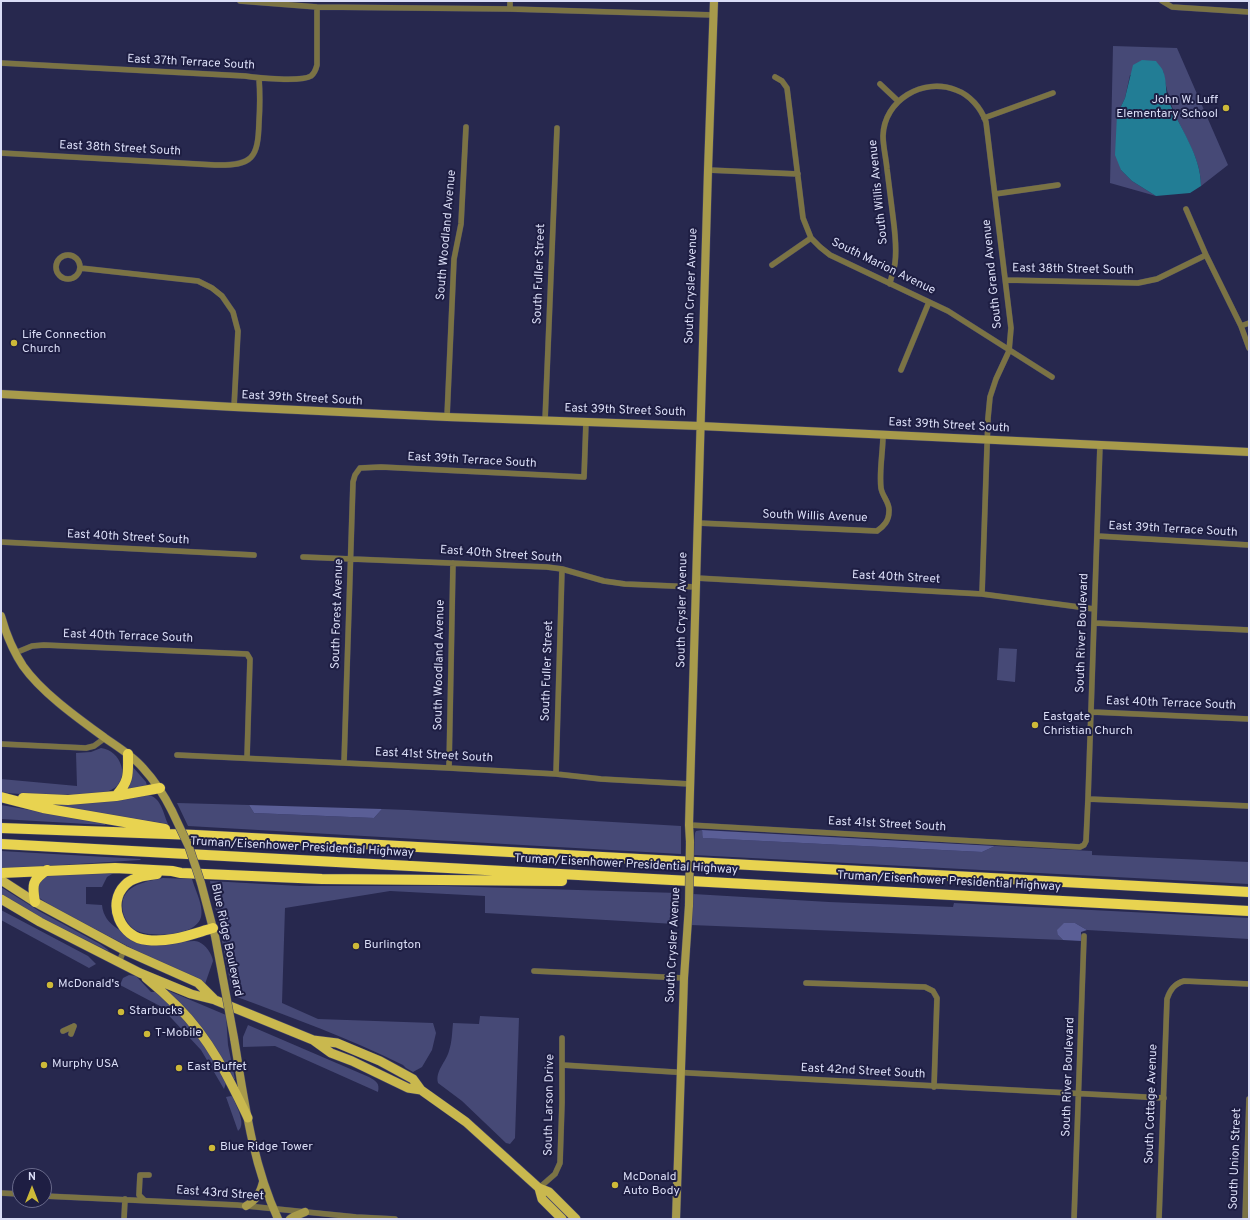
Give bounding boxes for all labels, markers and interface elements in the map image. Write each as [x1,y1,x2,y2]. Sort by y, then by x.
street label: East 37th Terrace South [127,52,255,74]
place label: John W. Luff Elementary School [1116,94,1218,122]
marker: John W. Luff Elementary School [1221,103,1231,113]
street label: East 38th Street South [59,139,181,159]
street label: South Willis Avenue [866,139,892,245]
street label: South Woodland Avenue [434,169,460,301]
street label: South Grand Avenue [980,219,1006,329]
street label: South Fuller Street [531,223,549,325]
street label: South Crysler Avenue [683,228,701,344]
street label: South Marion Avenue [829,236,937,298]
street label: East 38th Street South [1012,262,1134,278]
place label: Life Connection Church [22,329,106,357]
marker: Life Connection Church [9,338,19,348]
street label: East 39th Street South [241,389,363,409]
street label: East 39th Street South [564,402,686,420]
street label: East 39th Street South [888,416,1010,436]
street label: East 39th Terrace South [407,450,537,472]
street label: South Willis Avenue [762,508,868,526]
street label: East 39th Terrace South [1108,519,1238,541]
street label: East 40th Street South [66,528,190,548]
street label: East 40th Street South [439,544,563,566]
street label: South Crysler Avenue [675,552,691,668]
street label: South Forest Avenue [329,559,347,669]
street label: East 40th Street [851,568,941,588]
street label: South River Boulevard [1074,573,1092,693]
street label: South Woodland Avenue [432,599,448,731]
street label: South Fuller Street [539,620,557,722]
street label: East 40th Terrace South [63,628,193,646]
street label: East 40th Terrace South [1106,695,1236,713]
place label: Eastgate Christian Church [1043,711,1133,739]
marker: Eastgate Christian Church [1030,720,1040,730]
street label: East 41st Street South [375,746,493,766]
street label: East 41st Street South [828,815,946,835]
street label: Truman/Eisenhower Presidential Highway [190,835,414,861]
street label: Truman/Eisenhower Presidential Highway [514,852,738,878]
street label: Truman/Eisenhower Presidential Highway [837,869,1061,895]
street label: Blue Ridge Boulevard [207,882,245,998]
street label: South Crysler Avenue [664,887,684,1003]
place label: Burlington [364,939,421,953]
marker: Burlington [351,941,361,951]
place label: McDonald's [58,978,120,992]
marker: McDonald's [45,980,55,990]
place label: Starbucks [129,1005,183,1019]
marker: Starbucks [116,1007,126,1017]
street label: South River Boulevard [1060,1017,1078,1137]
place label: T-Mobile [155,1027,202,1041]
marker: T-Mobile [142,1029,152,1039]
street label: South Cottage Avenue [1143,1044,1161,1164]
street label: South Larson Drive [542,1054,558,1156]
place label: Murphy USA [52,1058,119,1072]
marker: Murphy USA [39,1060,49,1070]
place label: East Buffet [187,1061,247,1075]
street label: East 42nd Street South [800,1062,926,1082]
marker: East Buffet [174,1063,184,1073]
street label: South Union Street [1227,1108,1245,1210]
place label: Blue Ridge Tower [220,1141,313,1155]
marker: Blue Ridge Tower [207,1143,217,1153]
north arrow [12,1168,52,1208]
text: N [28,1170,36,1184]
place label: McDonald Auto Body [623,1171,680,1199]
marker: McDonald Auto Body [610,1180,620,1190]
street label: East 43rd Street [176,1184,264,1204]

